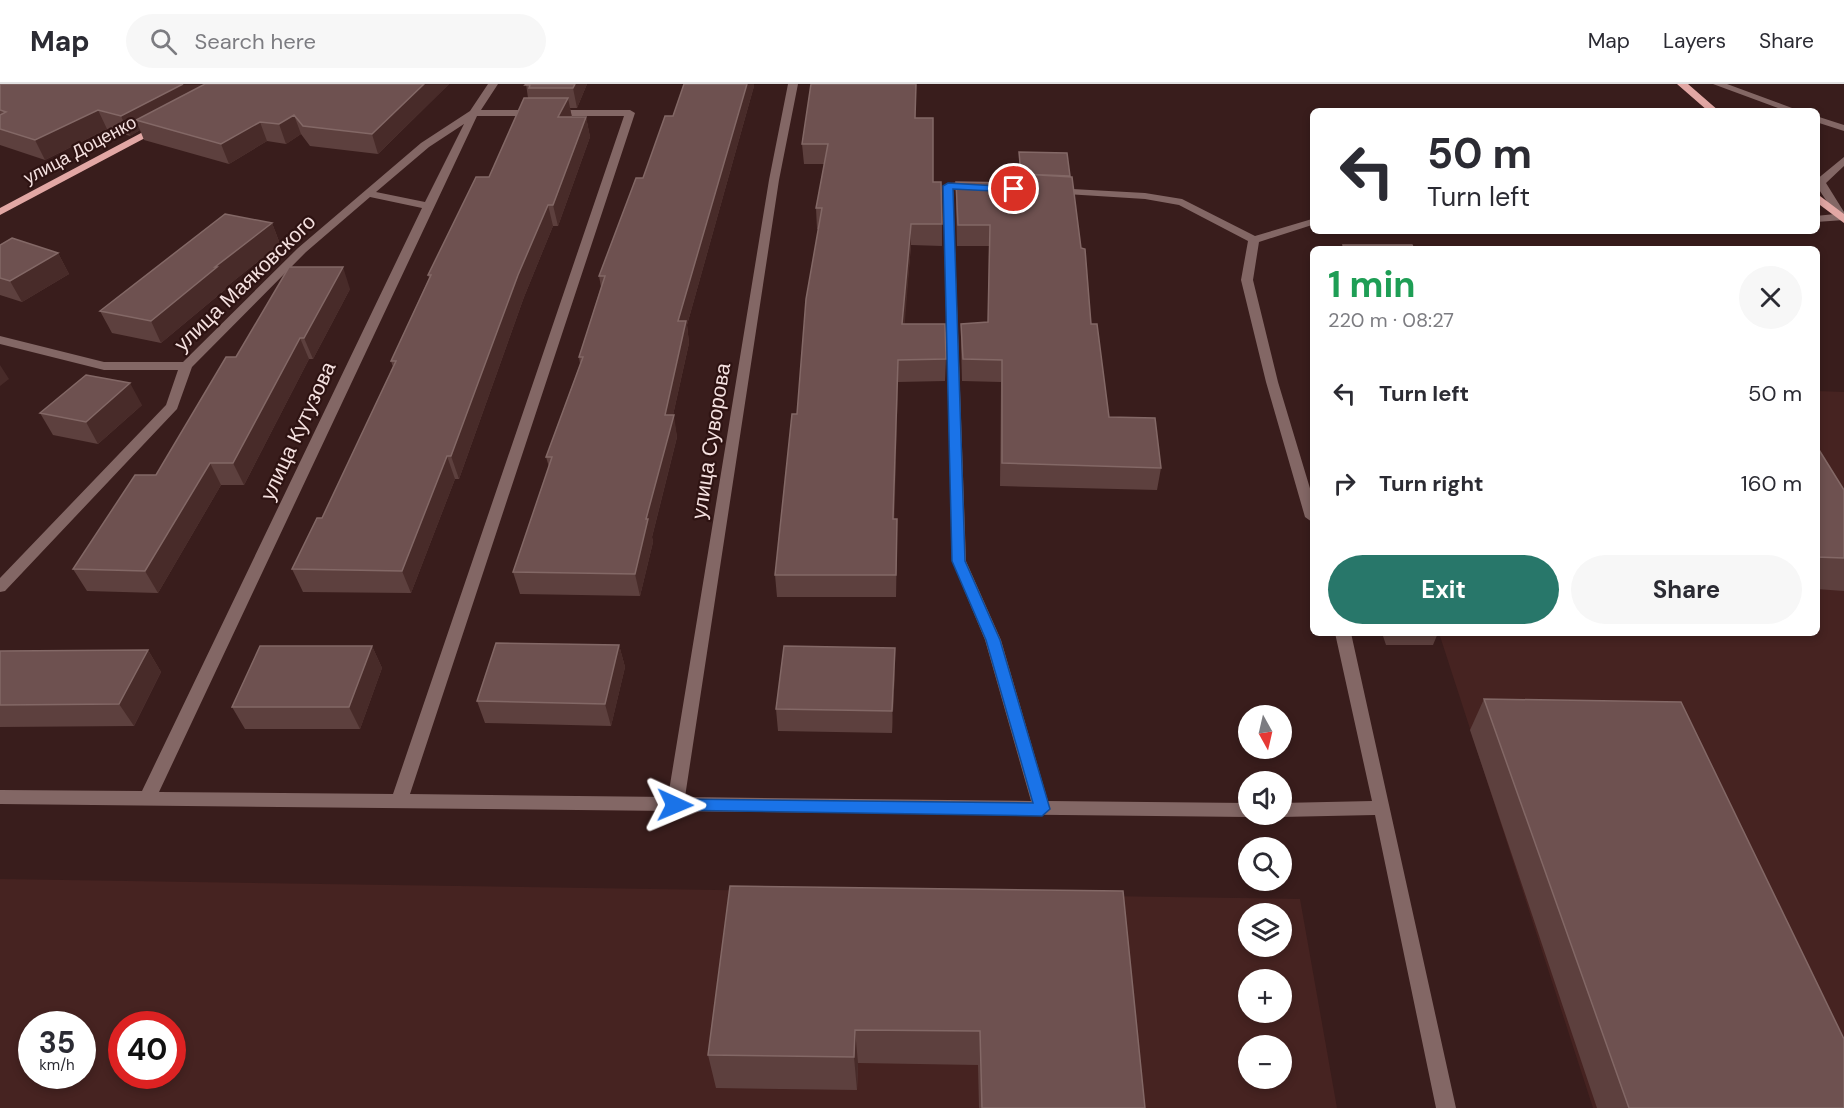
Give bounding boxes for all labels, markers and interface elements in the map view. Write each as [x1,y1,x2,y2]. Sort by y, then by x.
search box [126,14,546,68]
text: Map [30,23,90,60]
icon: search [147,25,180,58]
text: Search here [195,27,316,56]
text: Map [1588,27,1630,55]
text: Layers [1663,27,1726,55]
text: Share [1759,27,1814,55]
street label: улица Доценко [19,110,141,190]
text: 50 m [1427,126,1532,181]
icon: left [1328,132,1406,210]
pin [988,163,1039,214]
icon: arrive [997,172,1030,205]
text: Turn left [1427,179,1530,214]
street label: улица Маяковского [168,208,322,358]
text: 1 min [1328,261,1416,308]
button: close [1739,266,1802,329]
text: 220 m · 08:27 [1328,307,1454,333]
street label: улица Кутузова [254,357,343,505]
street label: улица Суворова [685,361,737,521]
icon: left [1328,377,1361,410]
text: Turn left [1379,379,1469,408]
text: 50 m [1748,379,1802,408]
icon: right [1328,467,1361,500]
text: Turn right [1379,469,1484,498]
text: 160 m [1741,469,1802,498]
button: Exit [1328,555,1559,624]
button: Share [1571,555,1802,624]
north arrow [1238,705,1292,759]
map controls [1238,705,1292,1089]
button: sound [1238,771,1292,825]
position arrow [643,773,707,837]
button: search [1238,837,1292,891]
button: layers [1238,903,1292,957]
button: + [1238,969,1292,1023]
speed limit sign: 40 [108,1011,186,1089]
text: 35 [39,1023,75,1062]
button: − [1238,1035,1292,1089]
text: km/h [39,1055,75,1075]

